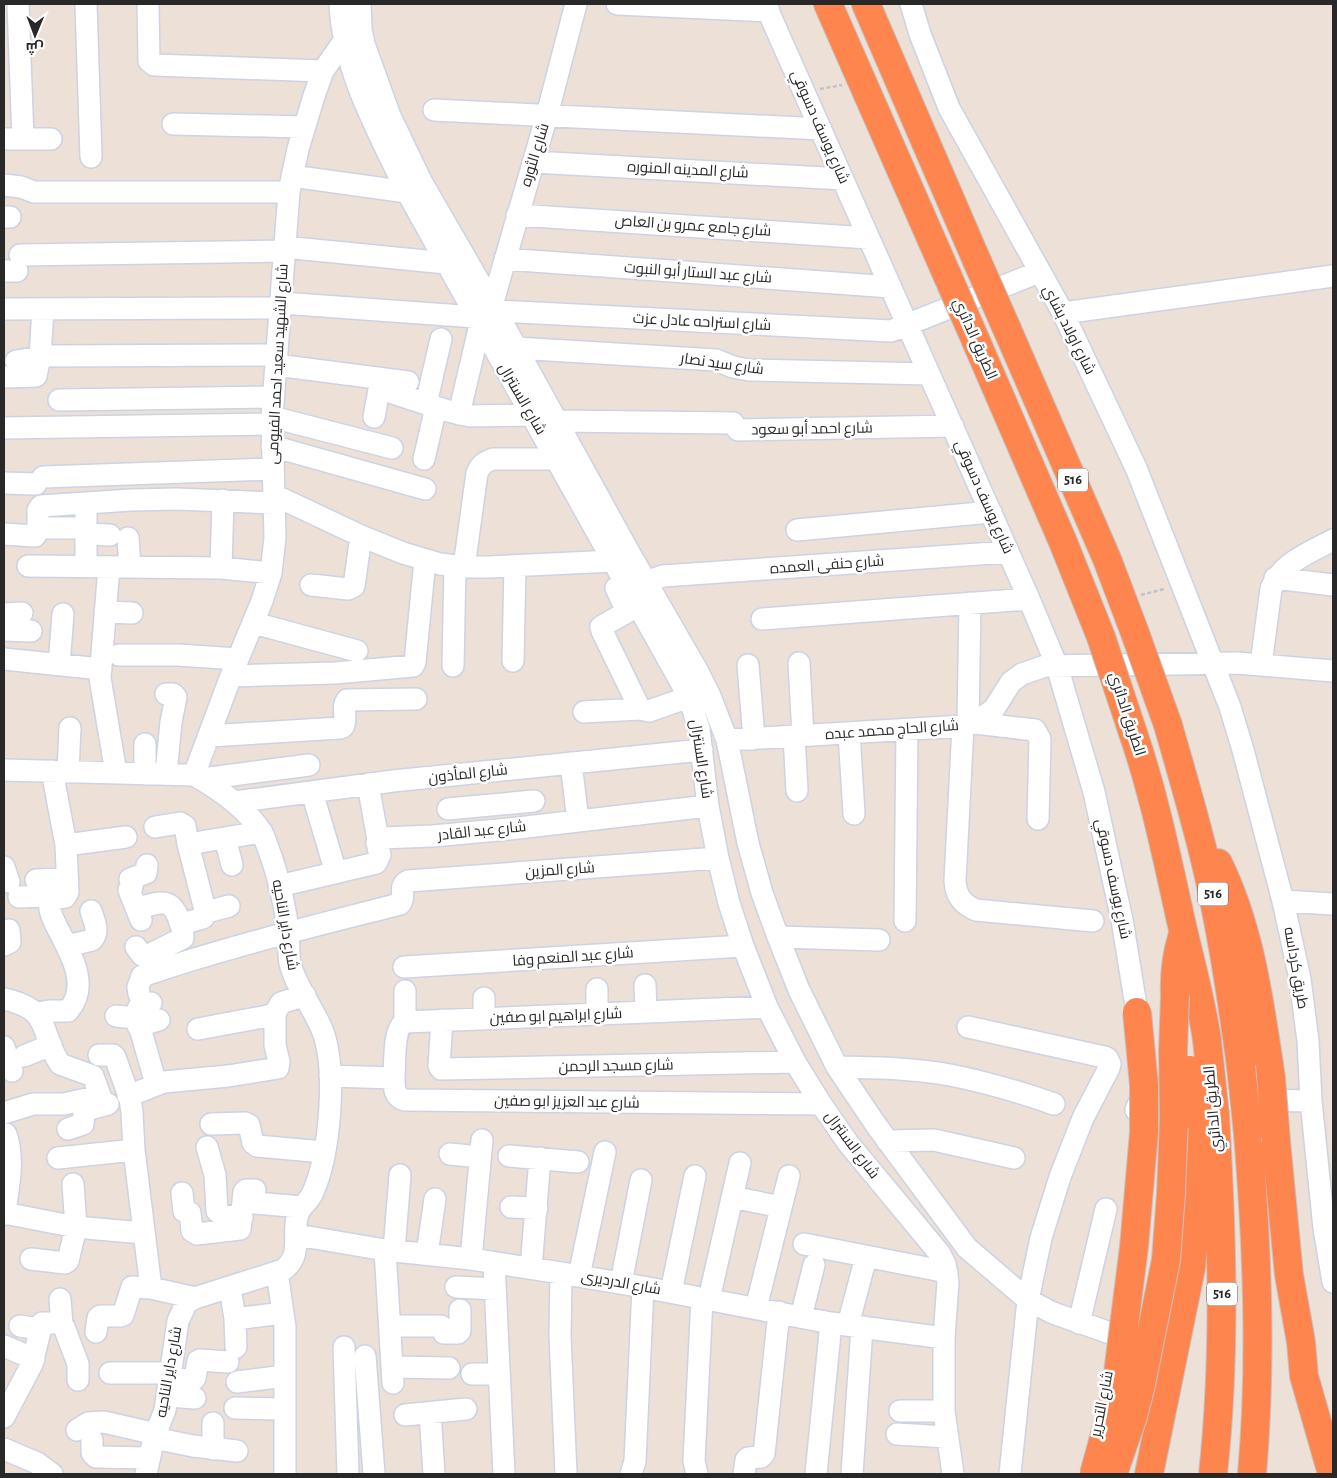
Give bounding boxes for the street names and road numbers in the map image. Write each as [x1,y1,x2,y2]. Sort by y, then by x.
street label: شارع يوسف دسوقي [785,68,853,188]
street label: شارع الثوره [517,121,555,189]
street label: شارع المدينه المنوره [627,158,749,184]
street label: شارع جامع عمرو بن العاص [614,212,772,242]
street label: شارع عبد الستار أبو النبوت [623,257,773,289]
street label: شارع الشهيد سعيد احمد الفيومى [264,263,294,465]
street label: شارع اولاد بشاي [1037,283,1099,379]
street label: الطريق الدائري [947,296,1000,383]
street label: شارع استراحه عادل عزت [632,310,772,336]
street label: شارع سيد نصار [678,350,765,380]
street label: شارع السنترال [493,360,549,439]
street label: شارع احمد أبو سعود [751,417,873,441]
street label: شارع يوسف دسوقي [949,438,1017,558]
road number: 516 [1058,468,1088,492]
street label: شارع حنفى العمده [769,553,885,579]
street label: الطريق الدائري [1103,670,1148,759]
street label: شارع الحاج محمد عبده [825,717,959,745]
street label: شارع السنترال [684,718,716,800]
street label: شارع المأذون [427,759,509,789]
street label: شارع يوسف دسوقي [1089,817,1134,941]
street label: شارع عبد القادر [436,818,527,846]
street label: شارع المزين [524,859,596,883]
street label: شارع داير الناحيه [267,878,301,972]
road number: 516 [1198,882,1228,906]
street label: طريق كرداسه [1279,926,1311,1011]
street label: شارع عبد المنعم وفا [512,944,634,972]
street label: شارع ابراهيم ابو صفين [489,1005,623,1029]
street label: شارع مسجد الرحمن [558,1056,674,1078]
street label: الطريق الدائري [1202,1065,1228,1153]
street label: شارع عبد العزيز ابو صفين [494,1092,640,1114]
street label: شارع السنترال [820,1108,883,1183]
street label: شارع الدرديرى [579,1268,662,1300]
road number: 516 [1207,1282,1237,1306]
street label: شارع داير الناحيه [153,1325,187,1419]
street label: شارع التحرير [1087,1369,1119,1440]

